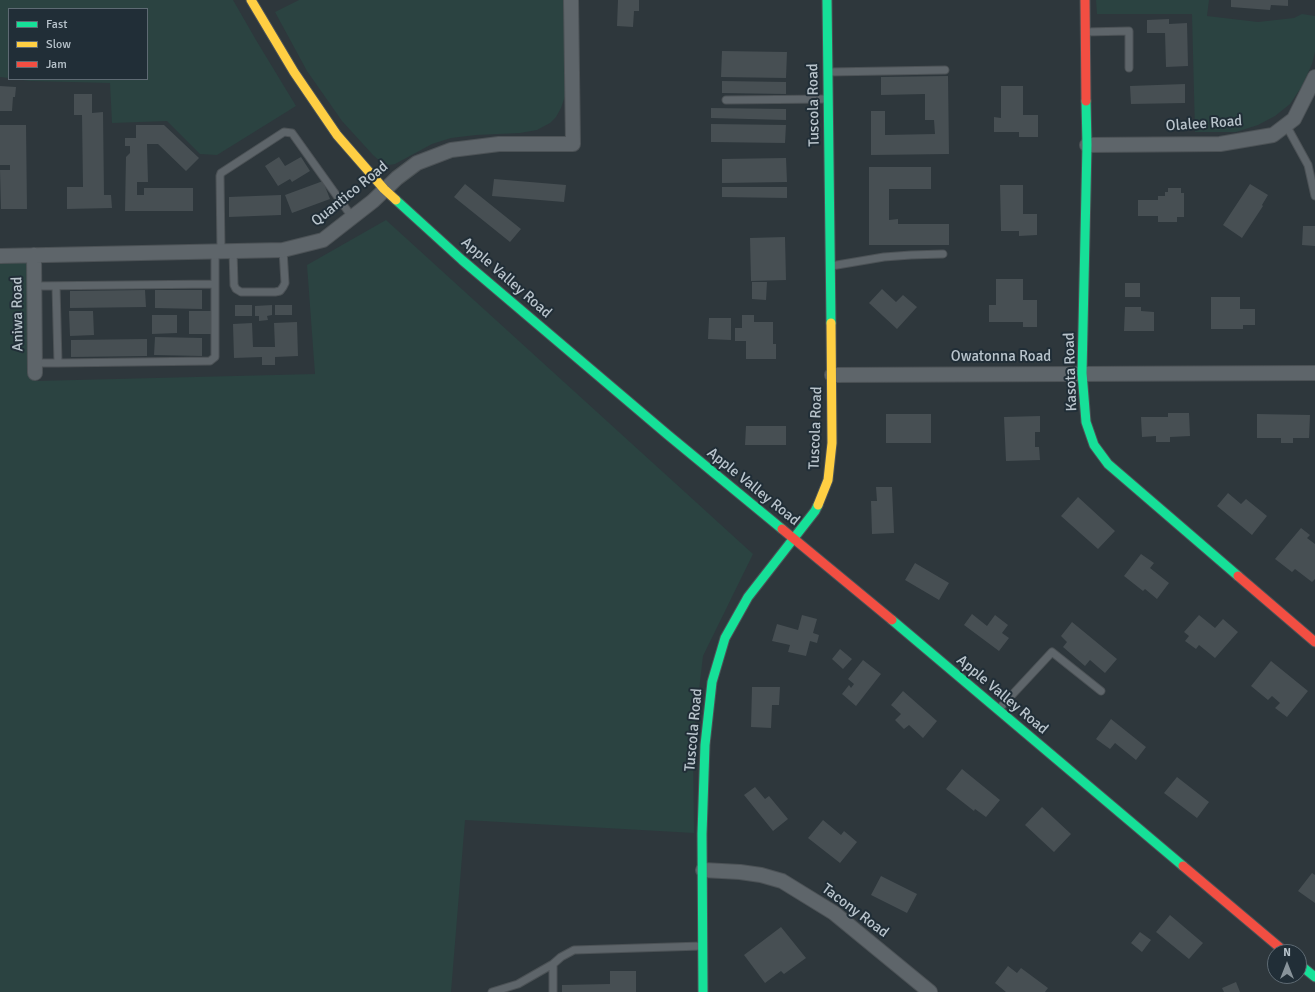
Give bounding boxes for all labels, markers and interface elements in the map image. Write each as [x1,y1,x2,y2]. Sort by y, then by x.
legend [8,8,148,80]
text: Fast [46,17,67,32]
text: Slow [46,37,71,52]
text: Jam [46,57,67,72]
street label: Tuscola Road [804,63,824,147]
street label: Olalee Road [1165,112,1243,136]
street label: Quantico Road [308,158,392,230]
street label: Apple Valley Road [457,234,555,322]
street label: Aniwa Road [8,276,28,352]
street label: Kasota Road [1061,332,1081,412]
street label: Owatonna Road [951,348,1051,366]
street label: Tuscola Road [806,386,826,470]
street label: Apple Valley Road [703,444,803,530]
street label: Apple Valley Road [953,651,1051,739]
street label: Tuscola Road [681,688,707,772]
street label: Tacony Road [818,880,892,942]
north arrow [1267,944,1307,984]
text: N [1283,946,1291,959]

